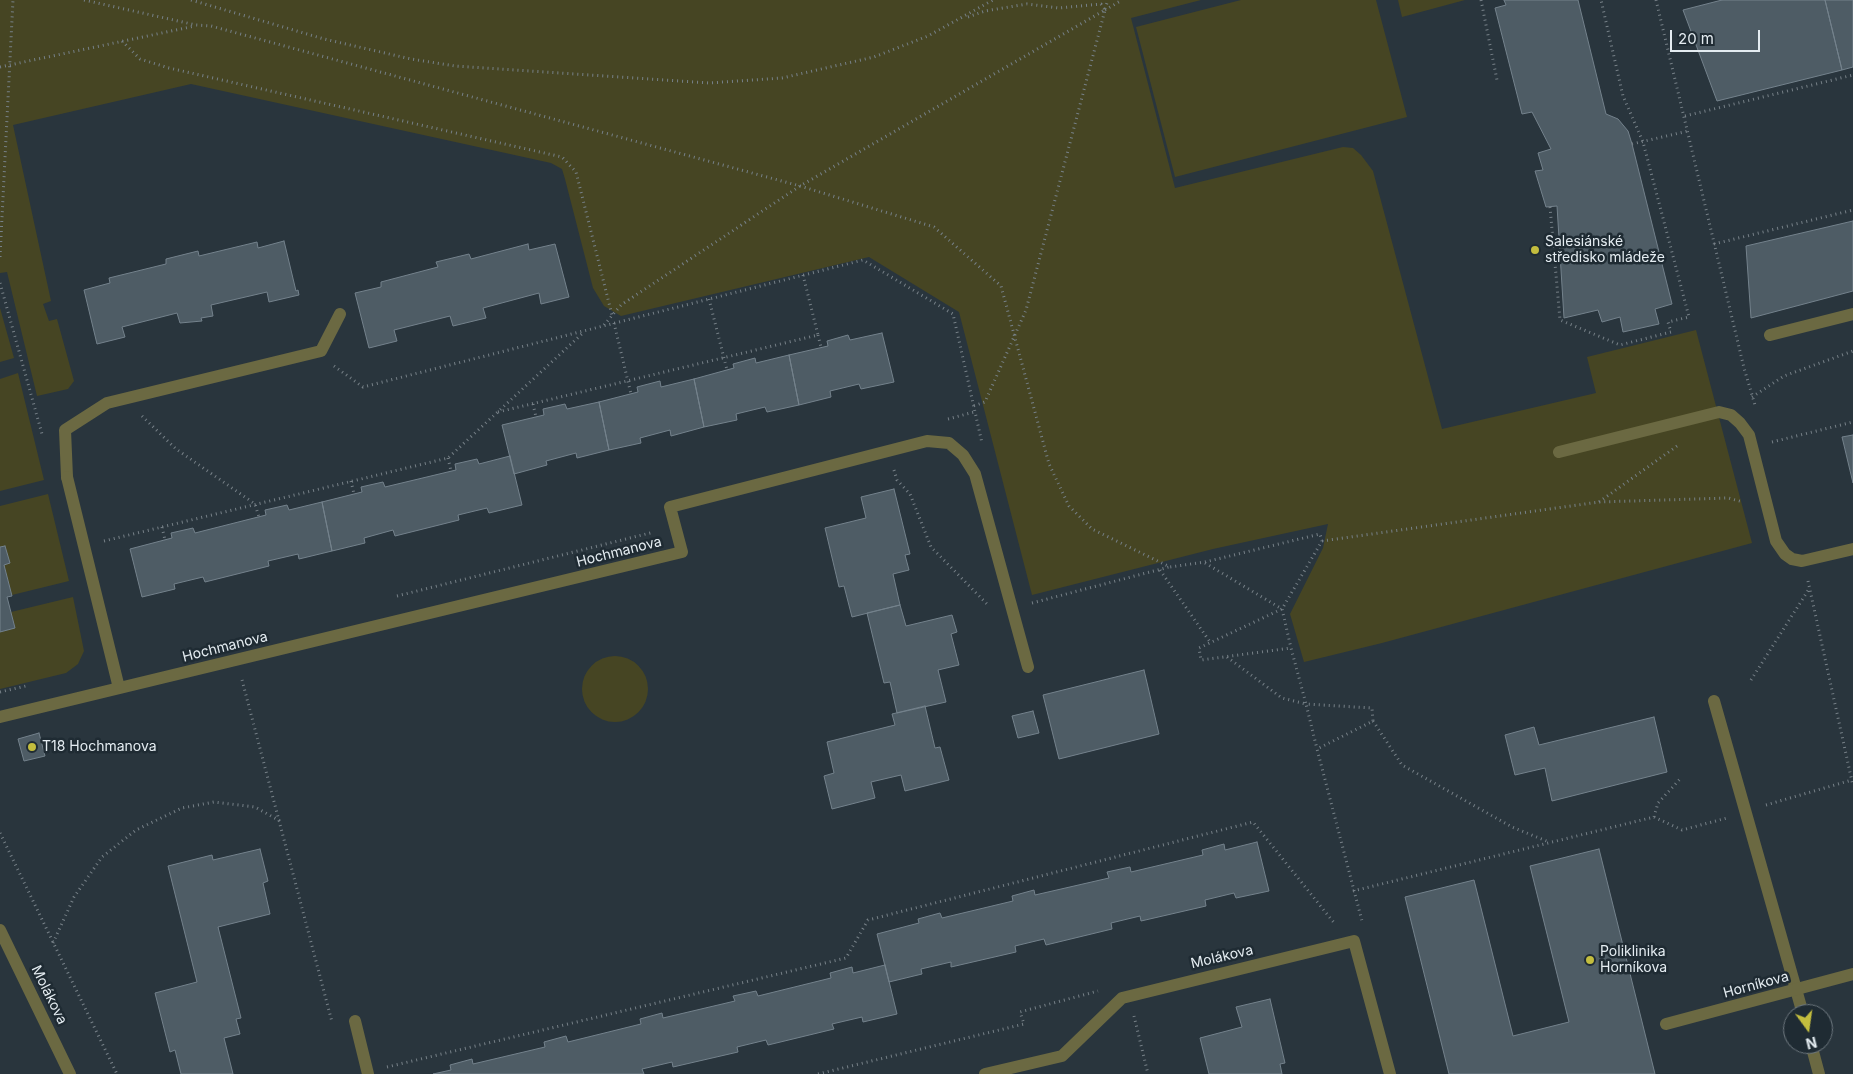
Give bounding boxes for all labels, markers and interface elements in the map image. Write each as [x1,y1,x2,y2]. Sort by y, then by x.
scale bar [1673,20,1763,52]
text: 20 m [1678,29,1714,48]
place label: Salesiánské středisko mládeže [1545,234,1665,266]
marker: Salesiánské středisko mládeže [1529,244,1541,256]
street label: Hochmanova [575,533,663,571]
street label: Hochmanova [181,628,269,666]
place label: T18 Hochmanova [42,739,157,755]
marker: T18 Hochmanova [26,741,38,753]
street label: Molákova [1189,942,1255,972]
place label: Poliklinika Horníkova [1600,944,1667,976]
marker: Poliklinika Horníkova [1584,954,1596,966]
street label: Molákova [28,963,70,1027]
street label: Horníkova [1721,968,1791,1002]
north arrow [1783,1004,1833,1054]
text: N [1804,1034,1819,1053]

